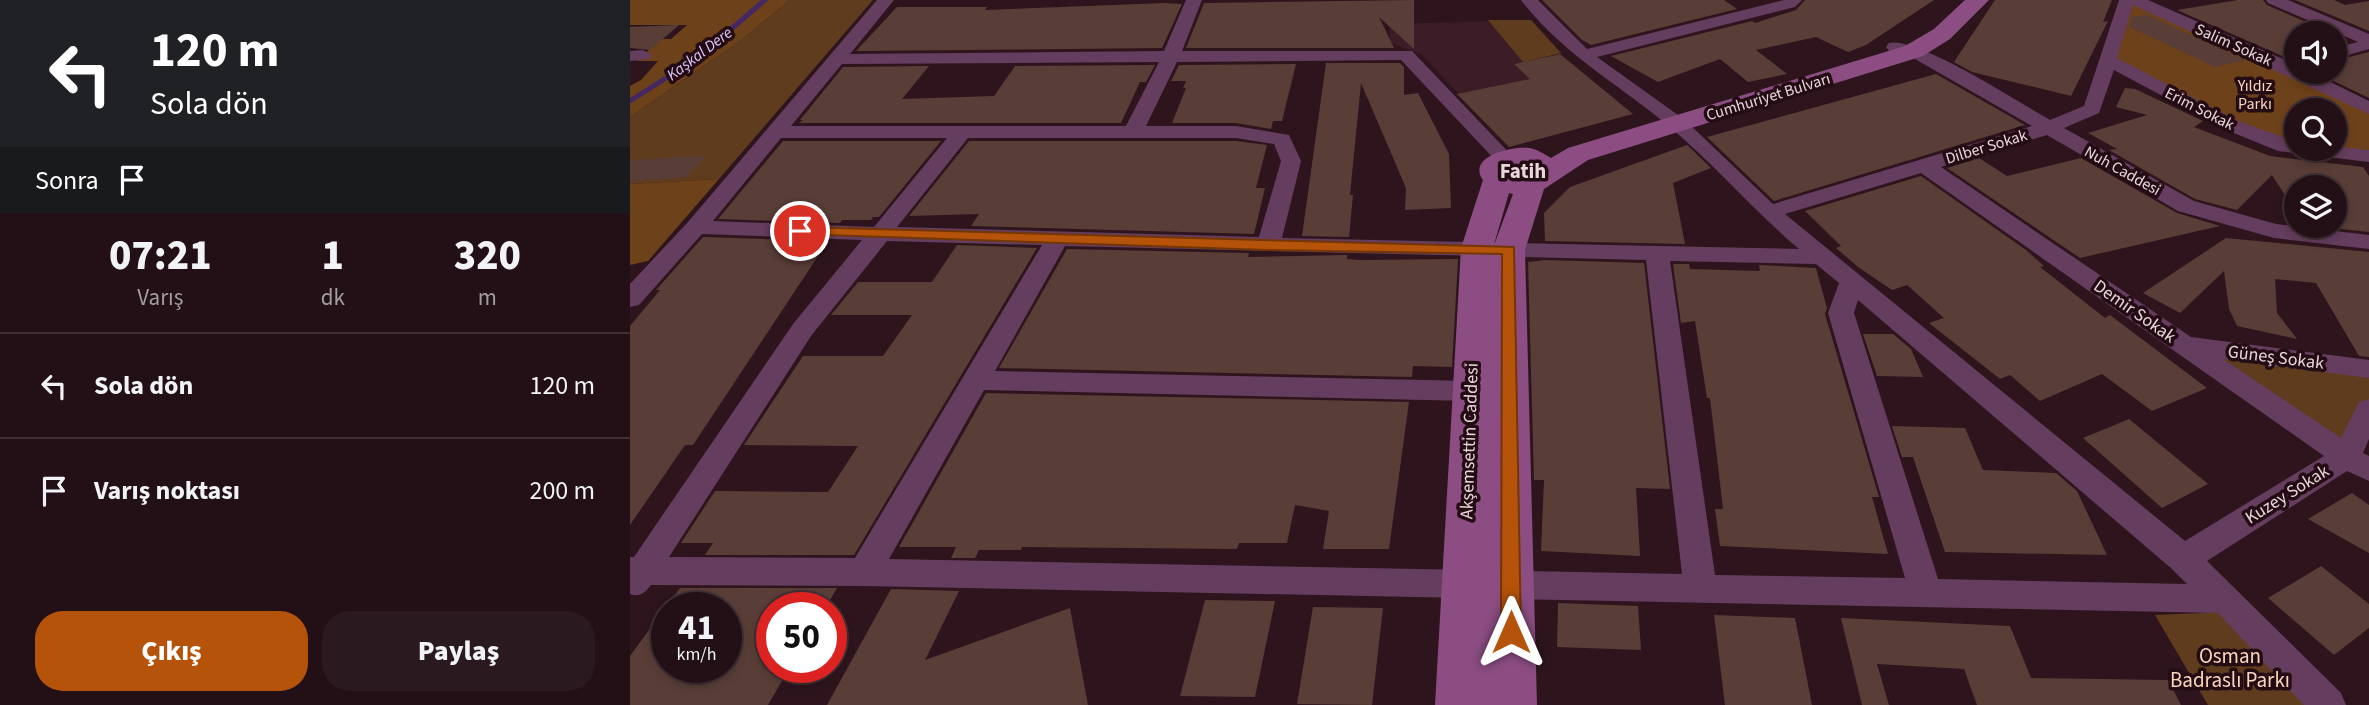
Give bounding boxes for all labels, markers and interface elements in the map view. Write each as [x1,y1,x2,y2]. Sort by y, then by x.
text: 120 m [150,16,279,86]
street label: Salim Sokak [2192,18,2276,72]
map controls [2284,21,2347,238]
button: sound [2284,21,2347,84]
water label: Kaşkal Dere [662,22,737,86]
icon: left [35,28,126,119]
street label: Cumhuriyet Bulvarı [1704,68,1833,126]
park label: Yıldız Parkı [2237,75,2273,115]
text: Sola dön [150,81,268,127]
street label: Erim Sokak [2161,82,2238,136]
button: search [2284,98,2347,161]
street label: Dilber Sokak [1943,124,2030,170]
street label: Nuh Caddesi [2080,141,2165,201]
district label: Fatih [1500,156,1546,186]
icon: arrive [113,161,151,199]
text: Sonra [35,162,99,199]
button: layers [2284,175,2347,238]
pin [770,201,830,261]
icon: arrive [781,212,819,250]
text: 07:21 [109,226,212,286]
text: 1 [322,226,344,286]
text: 320 [454,226,521,286]
street label: Demir Sokak [2089,274,2181,349]
text: Varış [137,281,183,314]
text: dk [321,281,345,314]
text: m [478,281,497,314]
street label: Güneş Sokak [2226,339,2326,376]
street label: Akşemsettin Caddesi [1454,362,1485,520]
icon: left [35,367,73,405]
text: Sola dön [94,367,193,404]
text: 120 m [529,367,595,404]
street label: Kuzey Sokak [2241,459,2334,530]
icon: arrive [35,472,73,510]
text: Varış noktası [94,472,240,509]
text: 200 m [529,472,595,509]
speed limit sign: 50 [756,592,847,683]
position arrow [1474,595,1548,669]
text: 41 [678,603,715,653]
button: Çıkış [35,611,308,691]
button: Paylaş [322,611,595,691]
park label: Osman Badraslı Parkı [2170,641,2290,695]
text: km/h [677,642,716,667]

